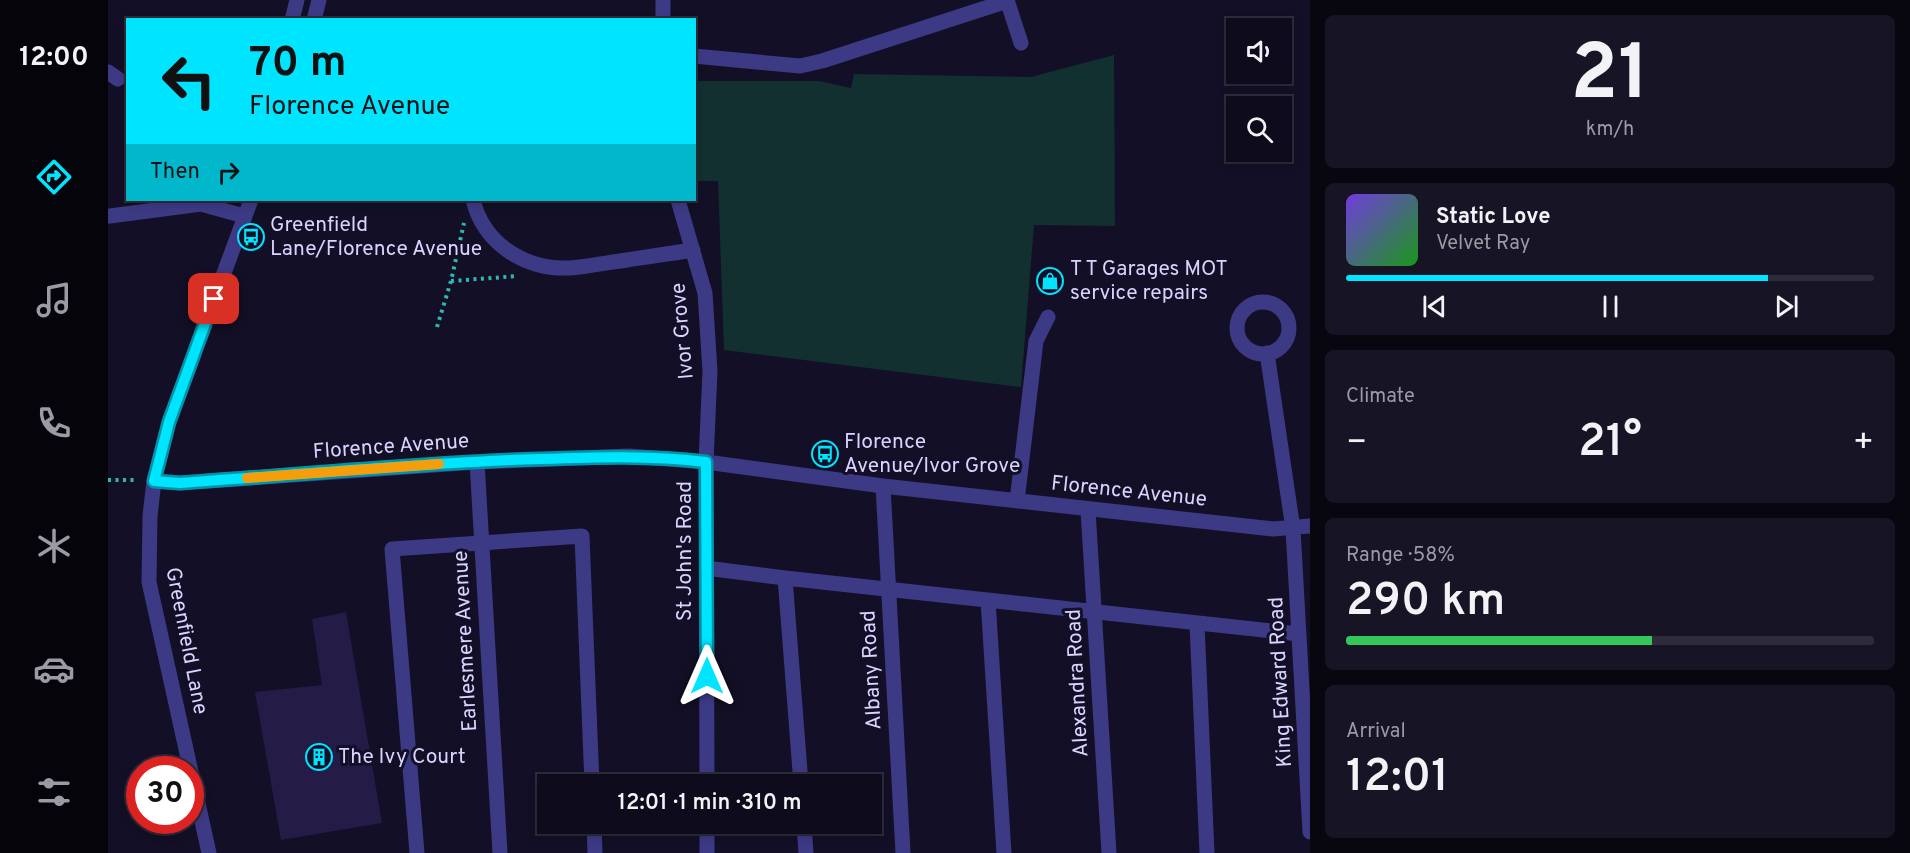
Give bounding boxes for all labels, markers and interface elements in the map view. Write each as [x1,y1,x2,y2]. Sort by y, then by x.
map controls [1226,18,1292,162]
button: sound [1226,18,1292,84]
text: 21 [1571,28,1649,127]
text: 70 m [249,38,347,91]
text: 12:00 [19,41,89,75]
icon: left [150,42,228,120]
text: Florence Avenue [249,90,450,124]
button: search [1226,96,1292,162]
text: km/h [1586,117,1634,143]
icon: directions [33,156,75,198]
icon: right [212,156,245,189]
text: Then [150,159,200,186]
text: Static Love [1436,204,1550,231]
place label: Greenfield Lane/Florence Avenue [270,212,482,263]
bus stop icon: Greenfield Lane/Florence Avenue [236,222,266,252]
text: Velvet Ray [1436,231,1530,257]
place label: T T Garages MOT service repairs [1070,256,1228,307]
shop icon: T T Garages MOT service repairs [1035,266,1065,296]
pin [188,273,239,324]
icon: music [33,279,75,321]
icon: arrive [197,282,230,315]
street label: Ivor Grove [665,282,701,380]
icon: previous [1418,290,1451,323]
icon: pause [1594,290,1627,323]
icon: next [1770,290,1803,323]
text: Climate [1346,384,1415,410]
icon: phone [33,402,75,444]
text: 21° [1578,415,1642,472]
text: − [1346,423,1367,465]
text: + [1853,423,1874,465]
street label: Florence Avenue [312,428,470,466]
place label: Florence Avenue/Ivor Grove [844,429,1020,480]
bus stop icon: Florence Avenue/Ivor Grove [810,439,840,469]
street label: Florence Avenue [1050,470,1208,514]
street label: St John's Road [672,481,699,621]
icon: climate [33,525,75,567]
text: Range · 58% [1346,543,1455,569]
street label: Earlesmere Avenue [448,550,484,732]
street label: Greenfield Lane [158,565,214,717]
text: 290 km [1346,574,1505,631]
street label: King Edward Road [1263,596,1299,768]
street label: Alexandra Road [1061,608,1095,758]
street label: Albany Road [855,610,889,730]
position arrow [675,644,739,708]
icon: car [33,648,75,690]
text: Arrival [1346,719,1406,745]
building icon: The Ivy Court [304,742,334,772]
place label: The Ivy Court [338,744,466,771]
text: 12:01 [1346,750,1449,807]
speed limit sign: 30 [126,756,204,834]
icon: filters [33,771,75,813]
text: 12:01 · 1 min · 310 m [617,790,802,817]

